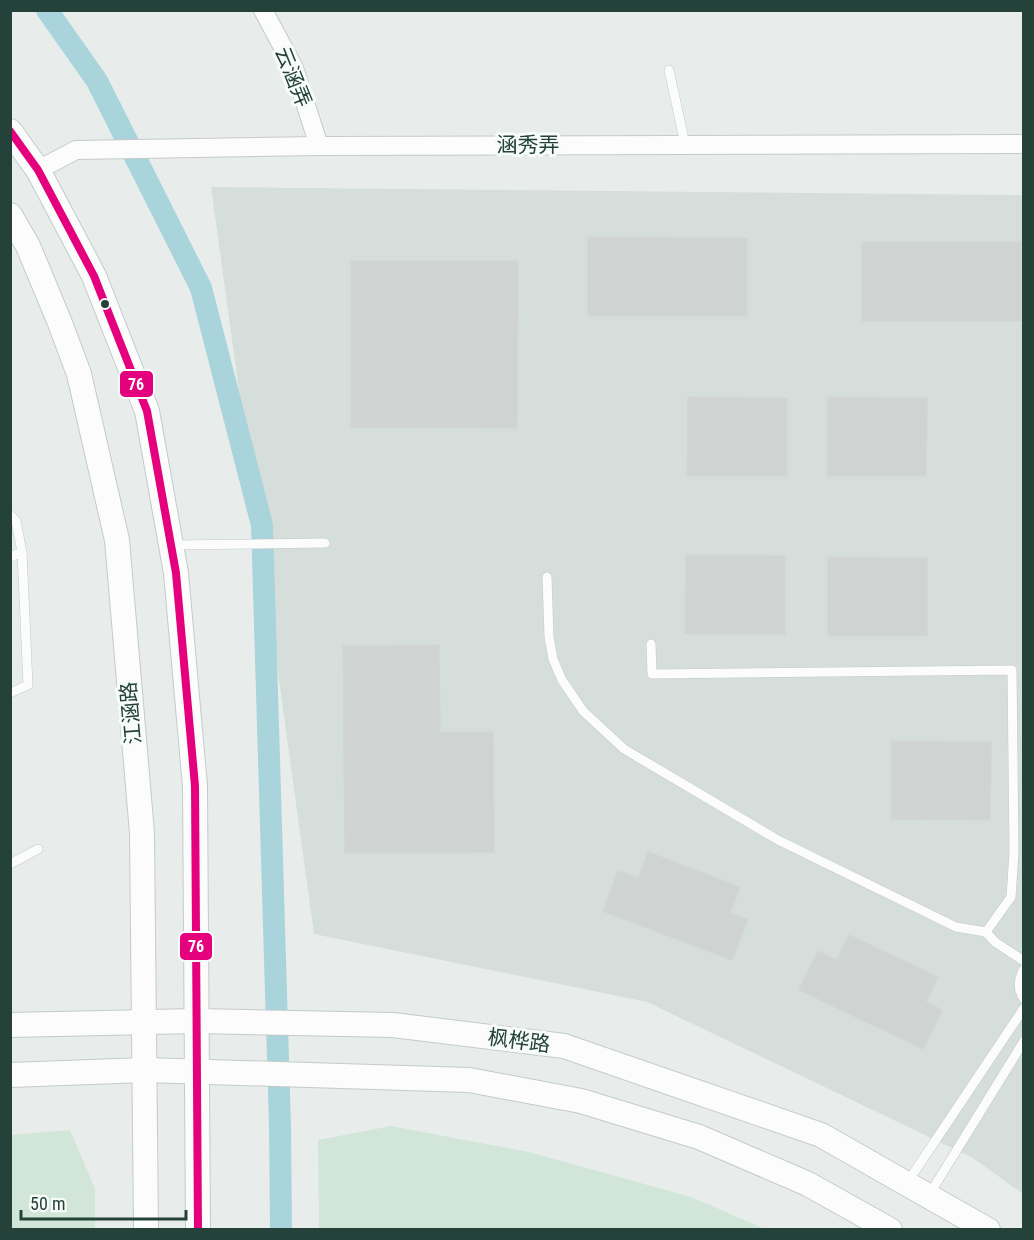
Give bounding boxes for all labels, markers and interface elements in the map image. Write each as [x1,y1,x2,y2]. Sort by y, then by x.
street label: 云涵弄 [270,43,316,111]
street label: 涵秀弄 [497,133,560,157]
unlabelled marker [99,298,111,310]
line badge: 76 [119,370,154,398]
text: 76 [128,375,144,394]
street label: 江涵路 [116,681,146,745]
line badge: 76 [179,932,213,961]
text: 76 [188,937,204,956]
street label: 枫桦路 [486,1025,552,1057]
scale bar [21,1183,186,1221]
text: 50 m [30,1193,65,1214]

